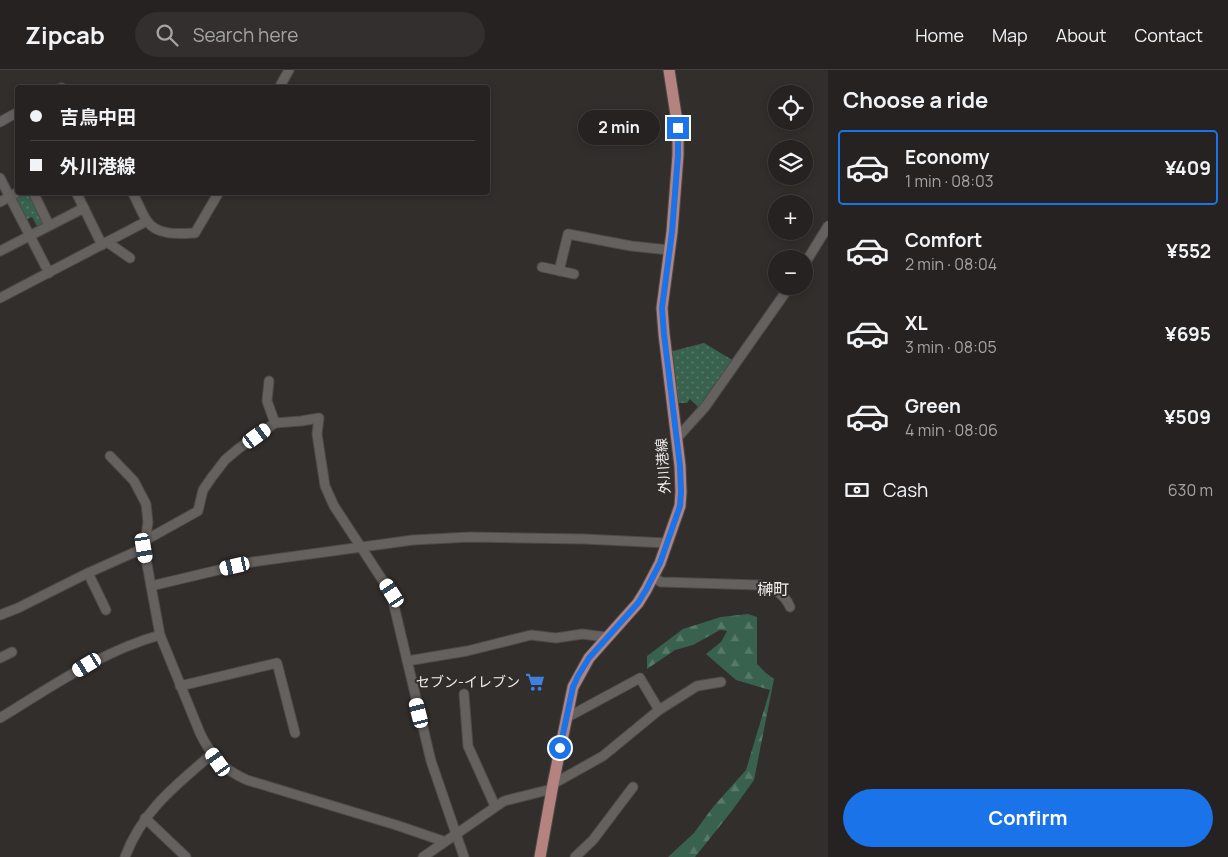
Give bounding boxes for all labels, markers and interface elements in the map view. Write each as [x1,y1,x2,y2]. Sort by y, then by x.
search box [135,12,485,57]
text: Zipcab [25,18,105,51]
icon: search [153,21,181,49]
text: Search here [193,22,298,48]
text: Home [915,23,964,47]
text: Map [992,23,1028,47]
text: About [1056,23,1106,47]
text: Contact [1134,23,1203,47]
map controls [768,85,813,295]
button: locate [768,85,813,130]
text: Choose a ride [843,85,988,115]
text: 吉鳥中田 [60,104,136,130]
callout: 2 min [578,110,660,146]
text: 2 min [598,116,640,138]
route end [667,117,689,139]
button: layers [768,140,813,185]
text: Economy [905,144,989,170]
icon: car [845,145,890,190]
text: 外川港線 [60,153,136,179]
text: ¥409 [1165,155,1211,181]
text: 1 min · 08:03 [905,170,994,192]
button: + [768,195,813,240]
text: Comfort [905,227,982,253]
icon: car [845,228,890,273]
text: ¥552 [1166,238,1211,264]
button: − [768,250,813,295]
text: 2 min · 08:04 [905,253,997,275]
text: XL [905,310,928,336]
icon: car [845,311,890,356]
text: ¥695 [1165,321,1211,347]
text: 3 min · 08:05 [905,336,997,358]
text: Green [905,393,961,419]
icon: car [845,394,890,439]
text: ¥509 [1164,404,1211,430]
text: 4 min · 08:06 [905,419,998,441]
car [240,421,273,451]
street label: 外川港線 [651,437,674,495]
icon: cash [843,476,871,504]
text: Cash [883,477,928,503]
text: 630 m [1168,479,1213,501]
car [134,532,153,564]
car [218,555,251,577]
car [377,576,406,610]
district label: 榊町 [757,578,789,600]
car [70,651,103,679]
supermarket icon: セブン-イレブン [524,671,546,693]
place label: セブン-イレブン [416,672,520,691]
car [408,697,429,729]
route start [549,737,571,759]
car [203,745,232,779]
button: Confirm [843,789,1213,847]

